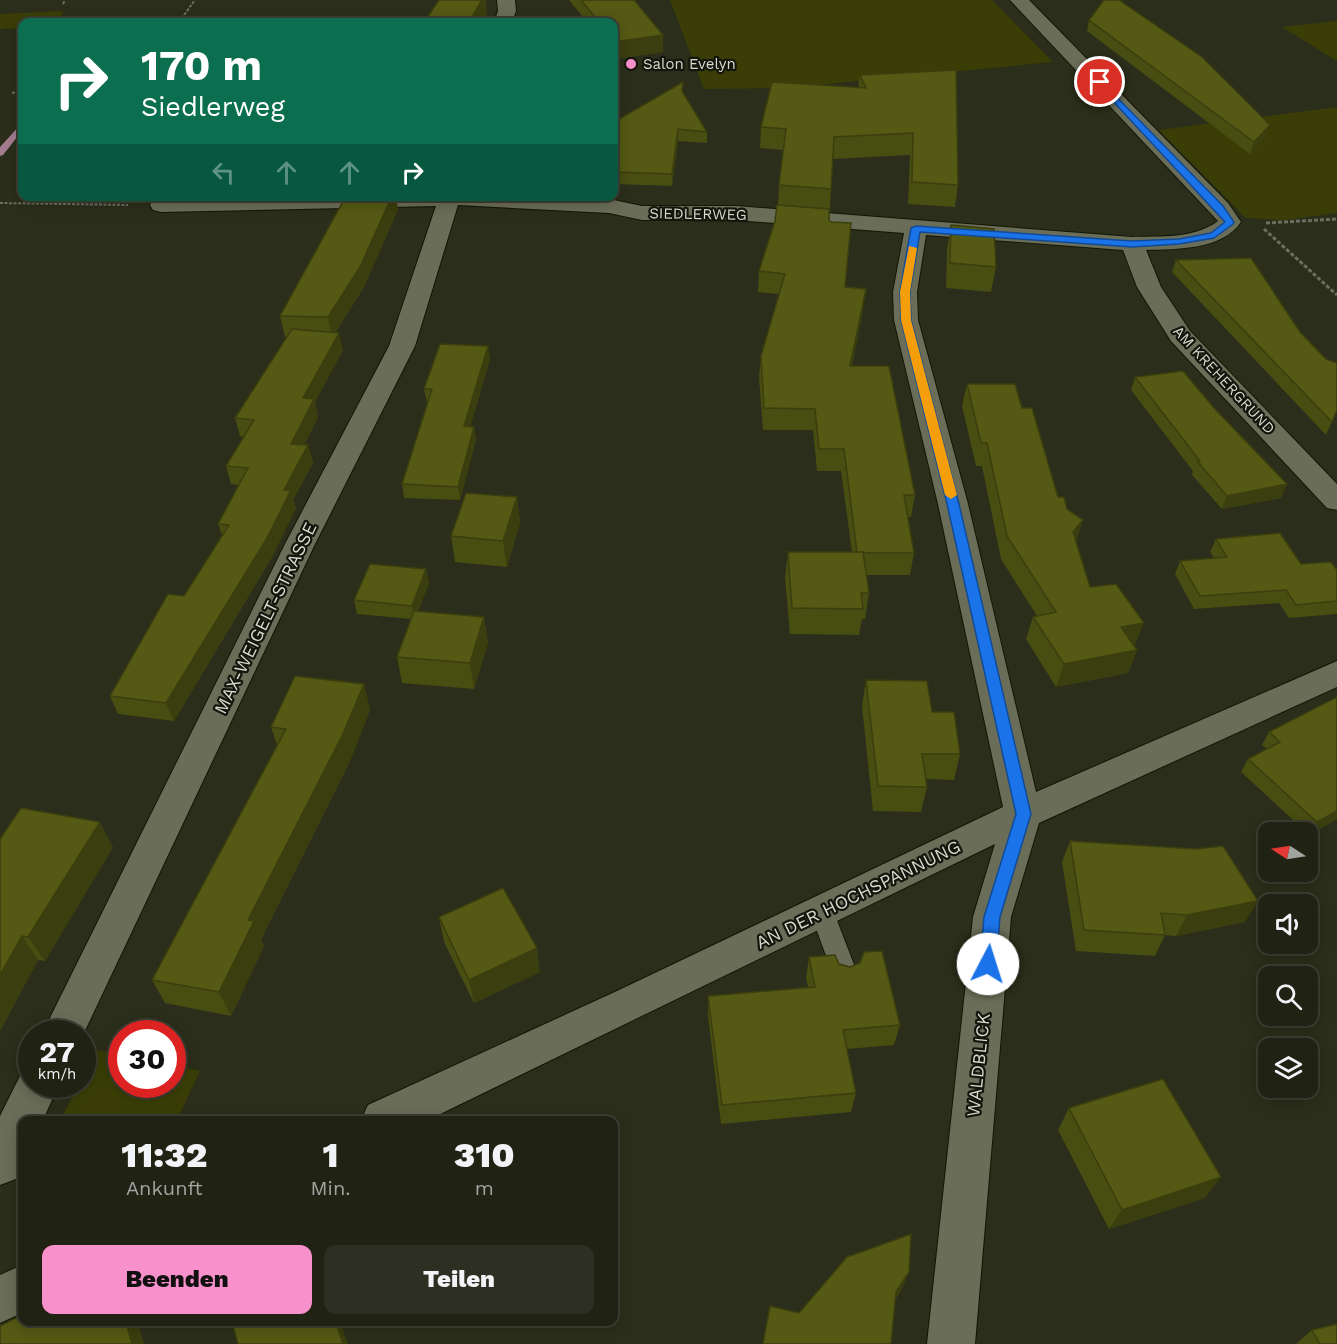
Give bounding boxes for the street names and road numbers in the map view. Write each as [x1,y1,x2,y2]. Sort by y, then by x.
street label: SIEDLERWEG [649,204,747,224]
street label: AM KREHERGRUND [1169,322,1279,438]
street label: MAX-WEIGELT-STRASSE [209,519,321,717]
street label: AN DER HOCHSPANNUNG [752,835,964,953]
street label: WALDBLICK [962,1012,994,1118]

